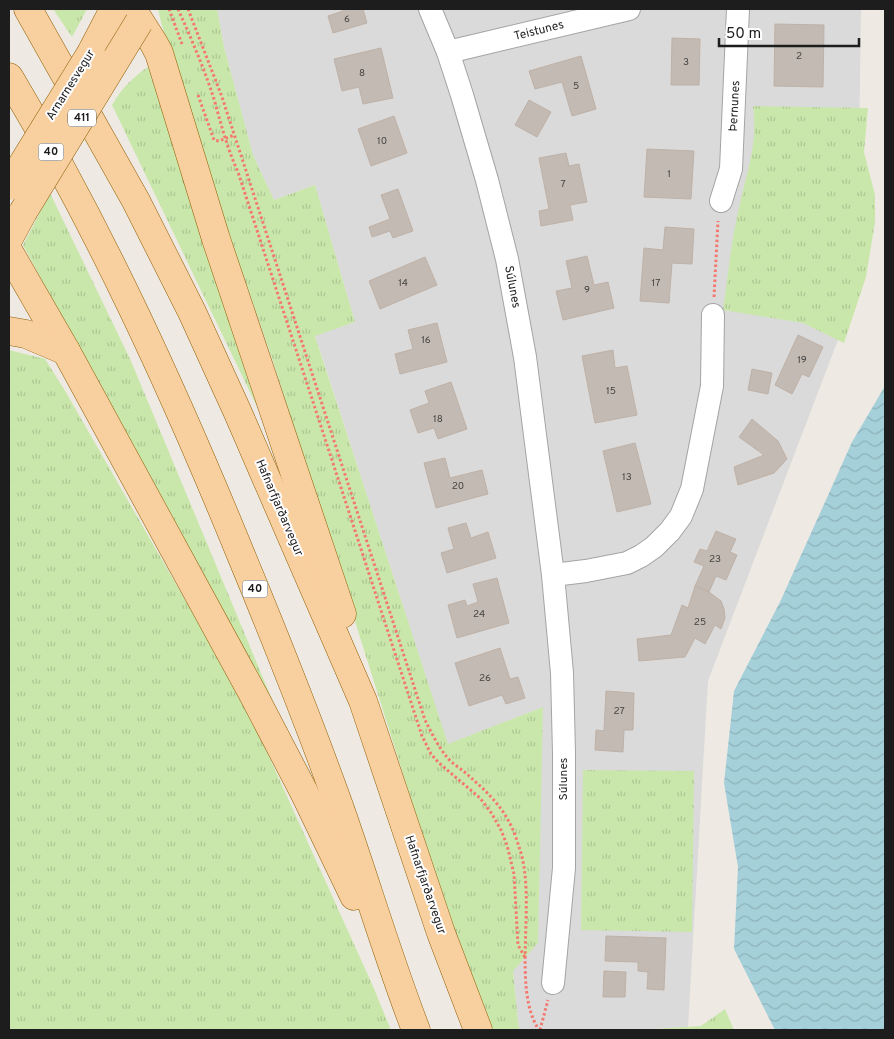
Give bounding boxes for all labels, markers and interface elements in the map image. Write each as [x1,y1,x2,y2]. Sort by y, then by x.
house number: 6 [344,13,350,26]
scale bar [719,15,859,47]
street label: Teistunes [512,17,566,45]
text: 50 m [726,25,761,44]
street label: Arnarnesvegur [43,46,99,123]
house number: 2 [796,50,802,63]
house number: 3 [683,56,689,69]
house number: 8 [359,67,365,80]
house number: 5 [573,80,579,93]
street label: Þernunes [726,80,744,132]
road number: 411 [68,110,96,126]
house number: 10 [377,135,387,148]
road number: 40 [38,144,64,160]
house number: 1 [667,168,671,181]
house number: 7 [560,178,566,191]
street label: Súlunes [500,264,524,310]
house number: 14 [398,277,408,290]
house number: 17 [652,277,660,290]
house number: 9 [584,284,590,297]
house number: 16 [421,334,431,347]
house number: 19 [797,354,807,367]
house number: 15 [606,385,616,398]
house number: 18 [433,413,443,426]
street label: Hafnarfjarðarvegur [251,457,307,559]
house number: 13 [622,471,632,484]
house number: 20 [452,480,464,493]
house number: 23 [709,553,721,566]
road number: 40 [242,580,268,598]
house number: 24 [473,608,485,621]
house number: 25 [694,616,706,629]
house number: 26 [479,672,491,685]
house number: 27 [613,705,625,718]
street label: Súlunes [556,758,572,800]
street label: Hafnarfjarðarvegur [401,833,450,937]

